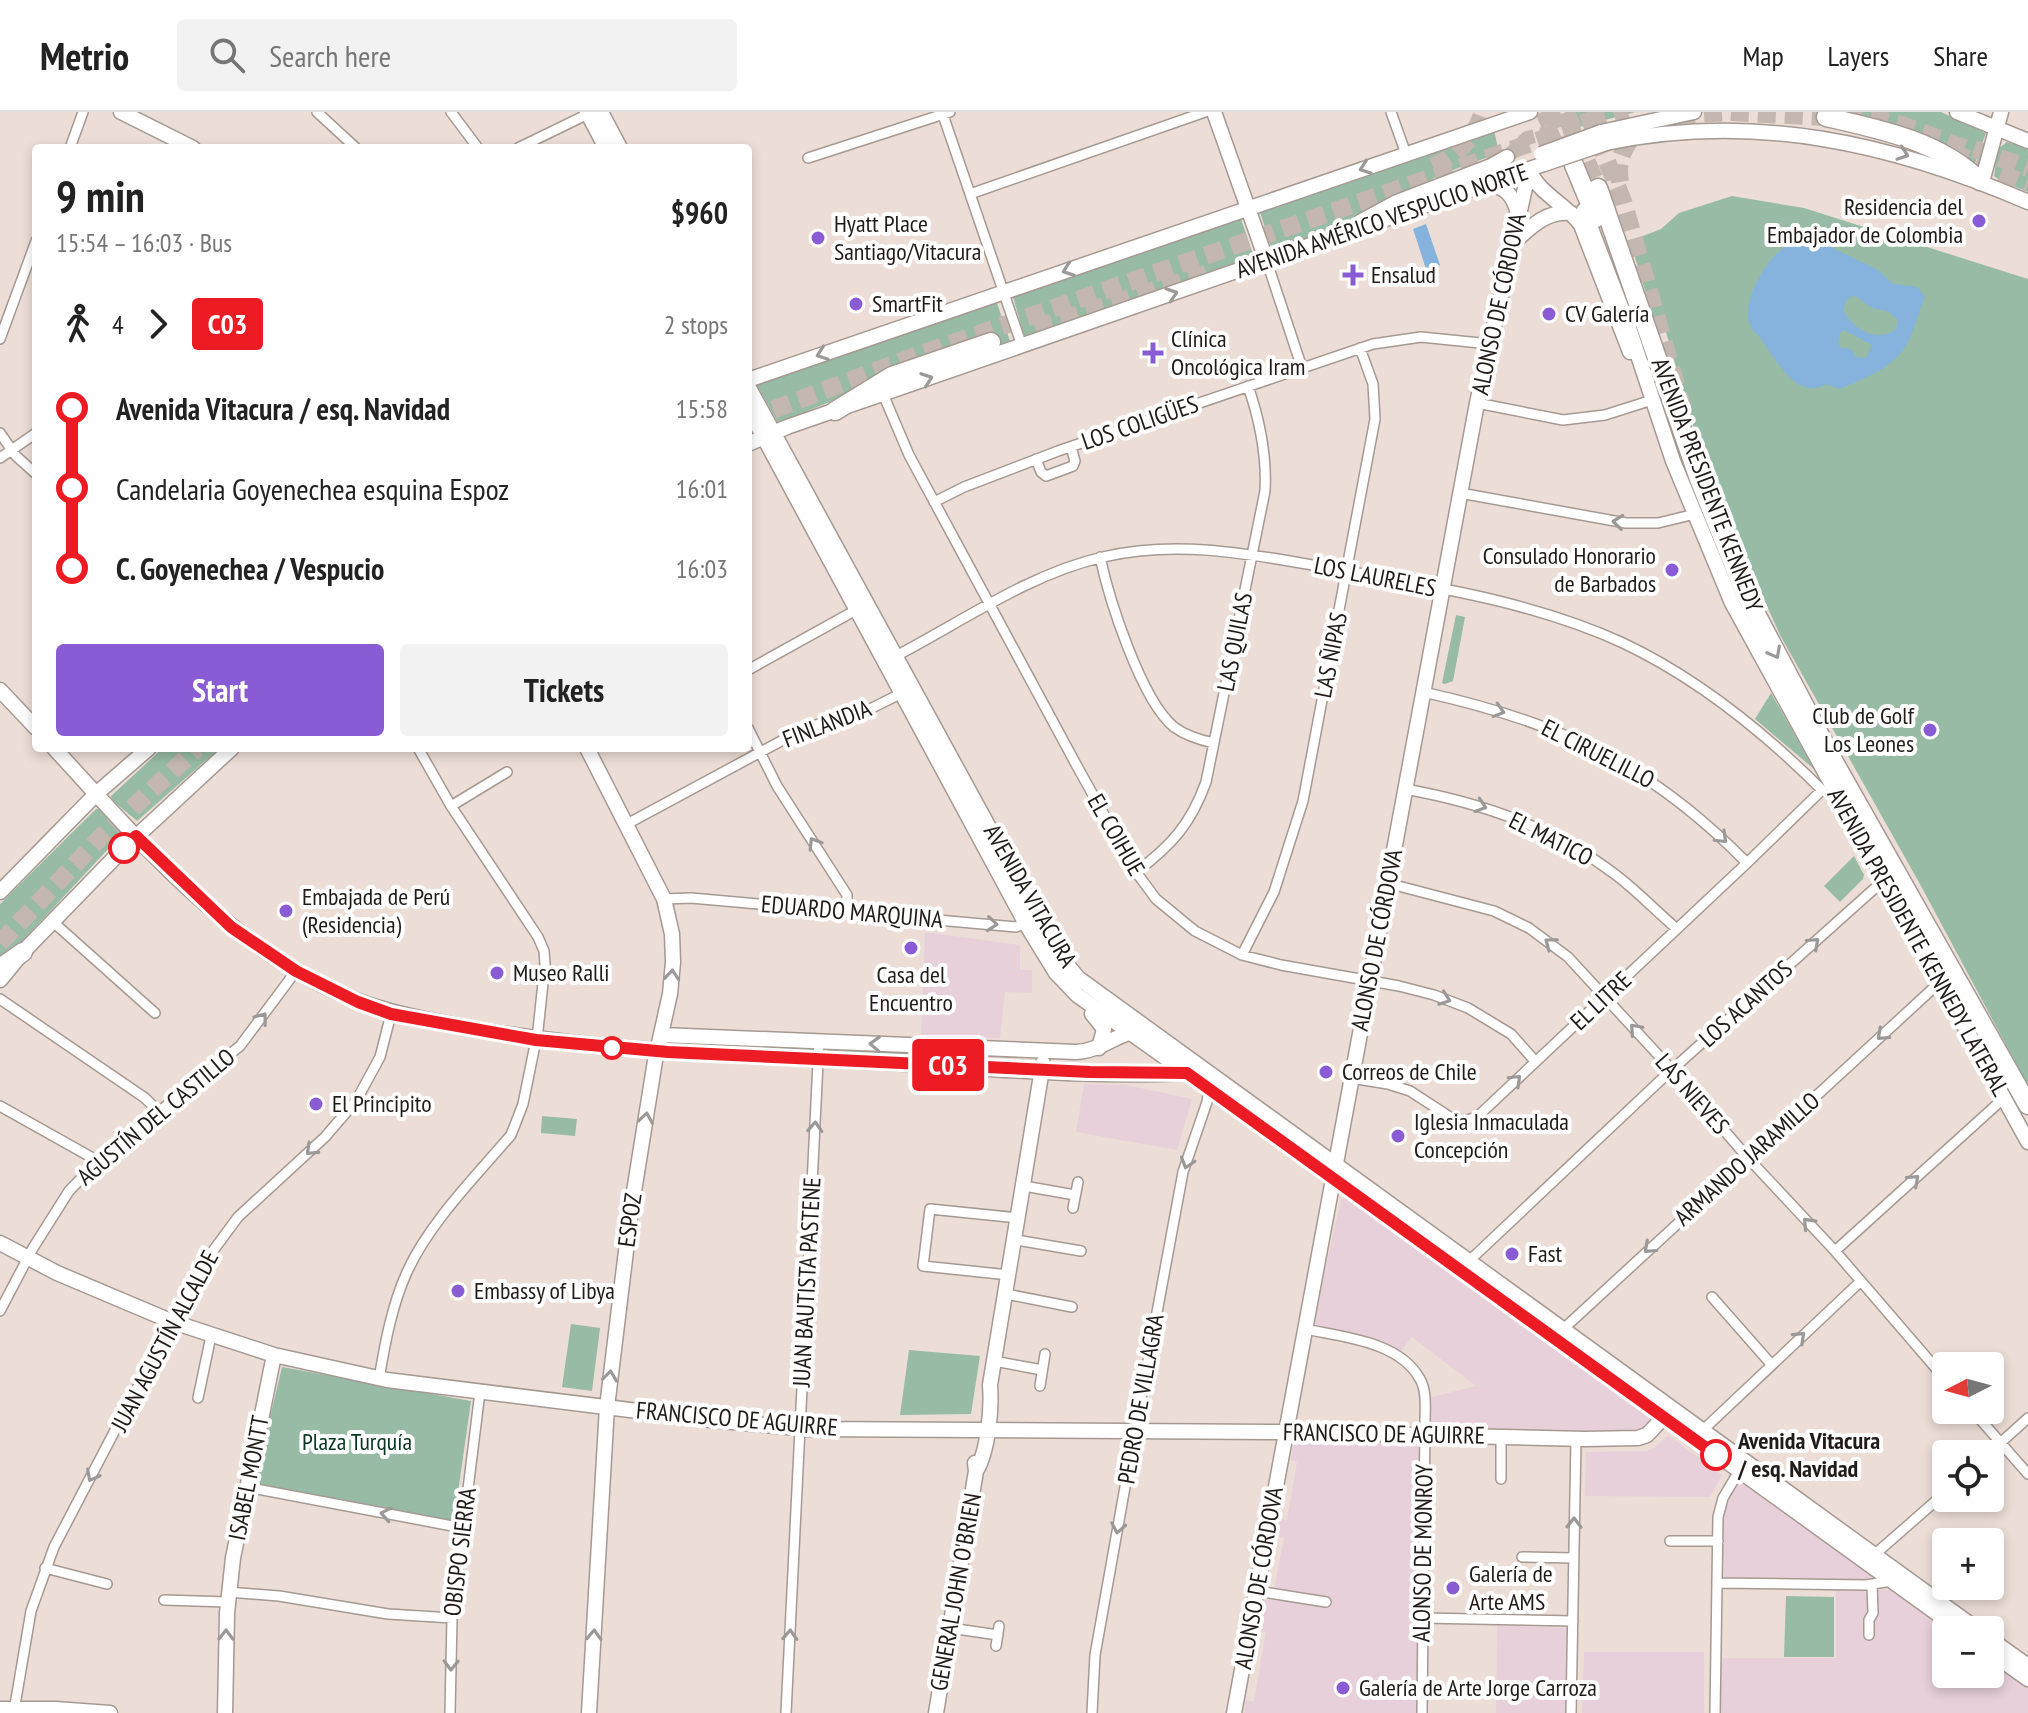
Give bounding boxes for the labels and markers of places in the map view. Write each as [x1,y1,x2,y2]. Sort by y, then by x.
place label: Residencia del Embajador de Colombia [1767,191,1963,250]
place label: Hyatt Place Santiago/Vitacura [834,208,981,267]
marker: Residencia del Embajador de Colombia [1970,212,1988,230]
marker: Hyatt Place Santiago/Vitacura [809,229,827,247]
place label: Ensalud [1371,259,1436,290]
marker: Ensalud [1342,264,1364,286]
place label: SmartFit [872,288,943,319]
marker: SmartFit [847,295,865,313]
place label: CV Galería [1565,298,1649,329]
marker: CV Galería [1540,305,1558,323]
place label: Clínica Oncológica Iram [1171,323,1305,382]
marker: Clínica Oncológica Iram [1142,342,1164,364]
place label: Consulado Honorario de Barbados [1483,540,1656,599]
marker: Consulado Honorario de Barbados [1663,561,1681,579]
place label: Club de Golf Los Leones [1812,700,1915,759]
marker: Club de Golf Los Leones [1921,721,1939,739]
unlabelled marker [109,833,139,863]
place label: Embajada de Perú (Residencia) [302,881,450,940]
marker: Embajada de Perú (Residencia) [277,902,295,920]
marker: Casa del Encuentro [902,939,920,957]
place label: Museo Ralli [513,957,610,988]
place label: Casa del Encuentro [869,959,953,1018]
marker: Museo Ralli [488,964,506,982]
unlabelled marker [601,1037,623,1059]
place label: Correos de Chile [1342,1056,1477,1087]
marker: Correos de Chile [1317,1063,1335,1081]
place label: El Principito [332,1088,432,1119]
marker: El Principito [307,1095,325,1113]
place label: Iglesia Inmaculada Concepción [1414,1106,1569,1165]
marker: Iglesia Inmaculada Concepción [1389,1127,1407,1145]
place label: Fast [1528,1238,1563,1269]
marker: Fast [1503,1245,1521,1263]
place label: Embassy of Libya [474,1275,615,1306]
marker: Embassy of Libya [449,1282,467,1300]
place label: Avenida Vitacura / esq. Navidad [1737,1425,1880,1484]
marker: Avenida Vitacura / esq. Navidad [1701,1440,1731,1470]
place label: Galería de Arte AMS [1469,1558,1553,1617]
marker: Galería de Arte AMS [1444,1579,1462,1597]
place label: Galería de Arte Jorge Carroza [1359,1672,1597,1703]
marker: Galería de Arte Jorge Carroza [1334,1679,1352,1697]

